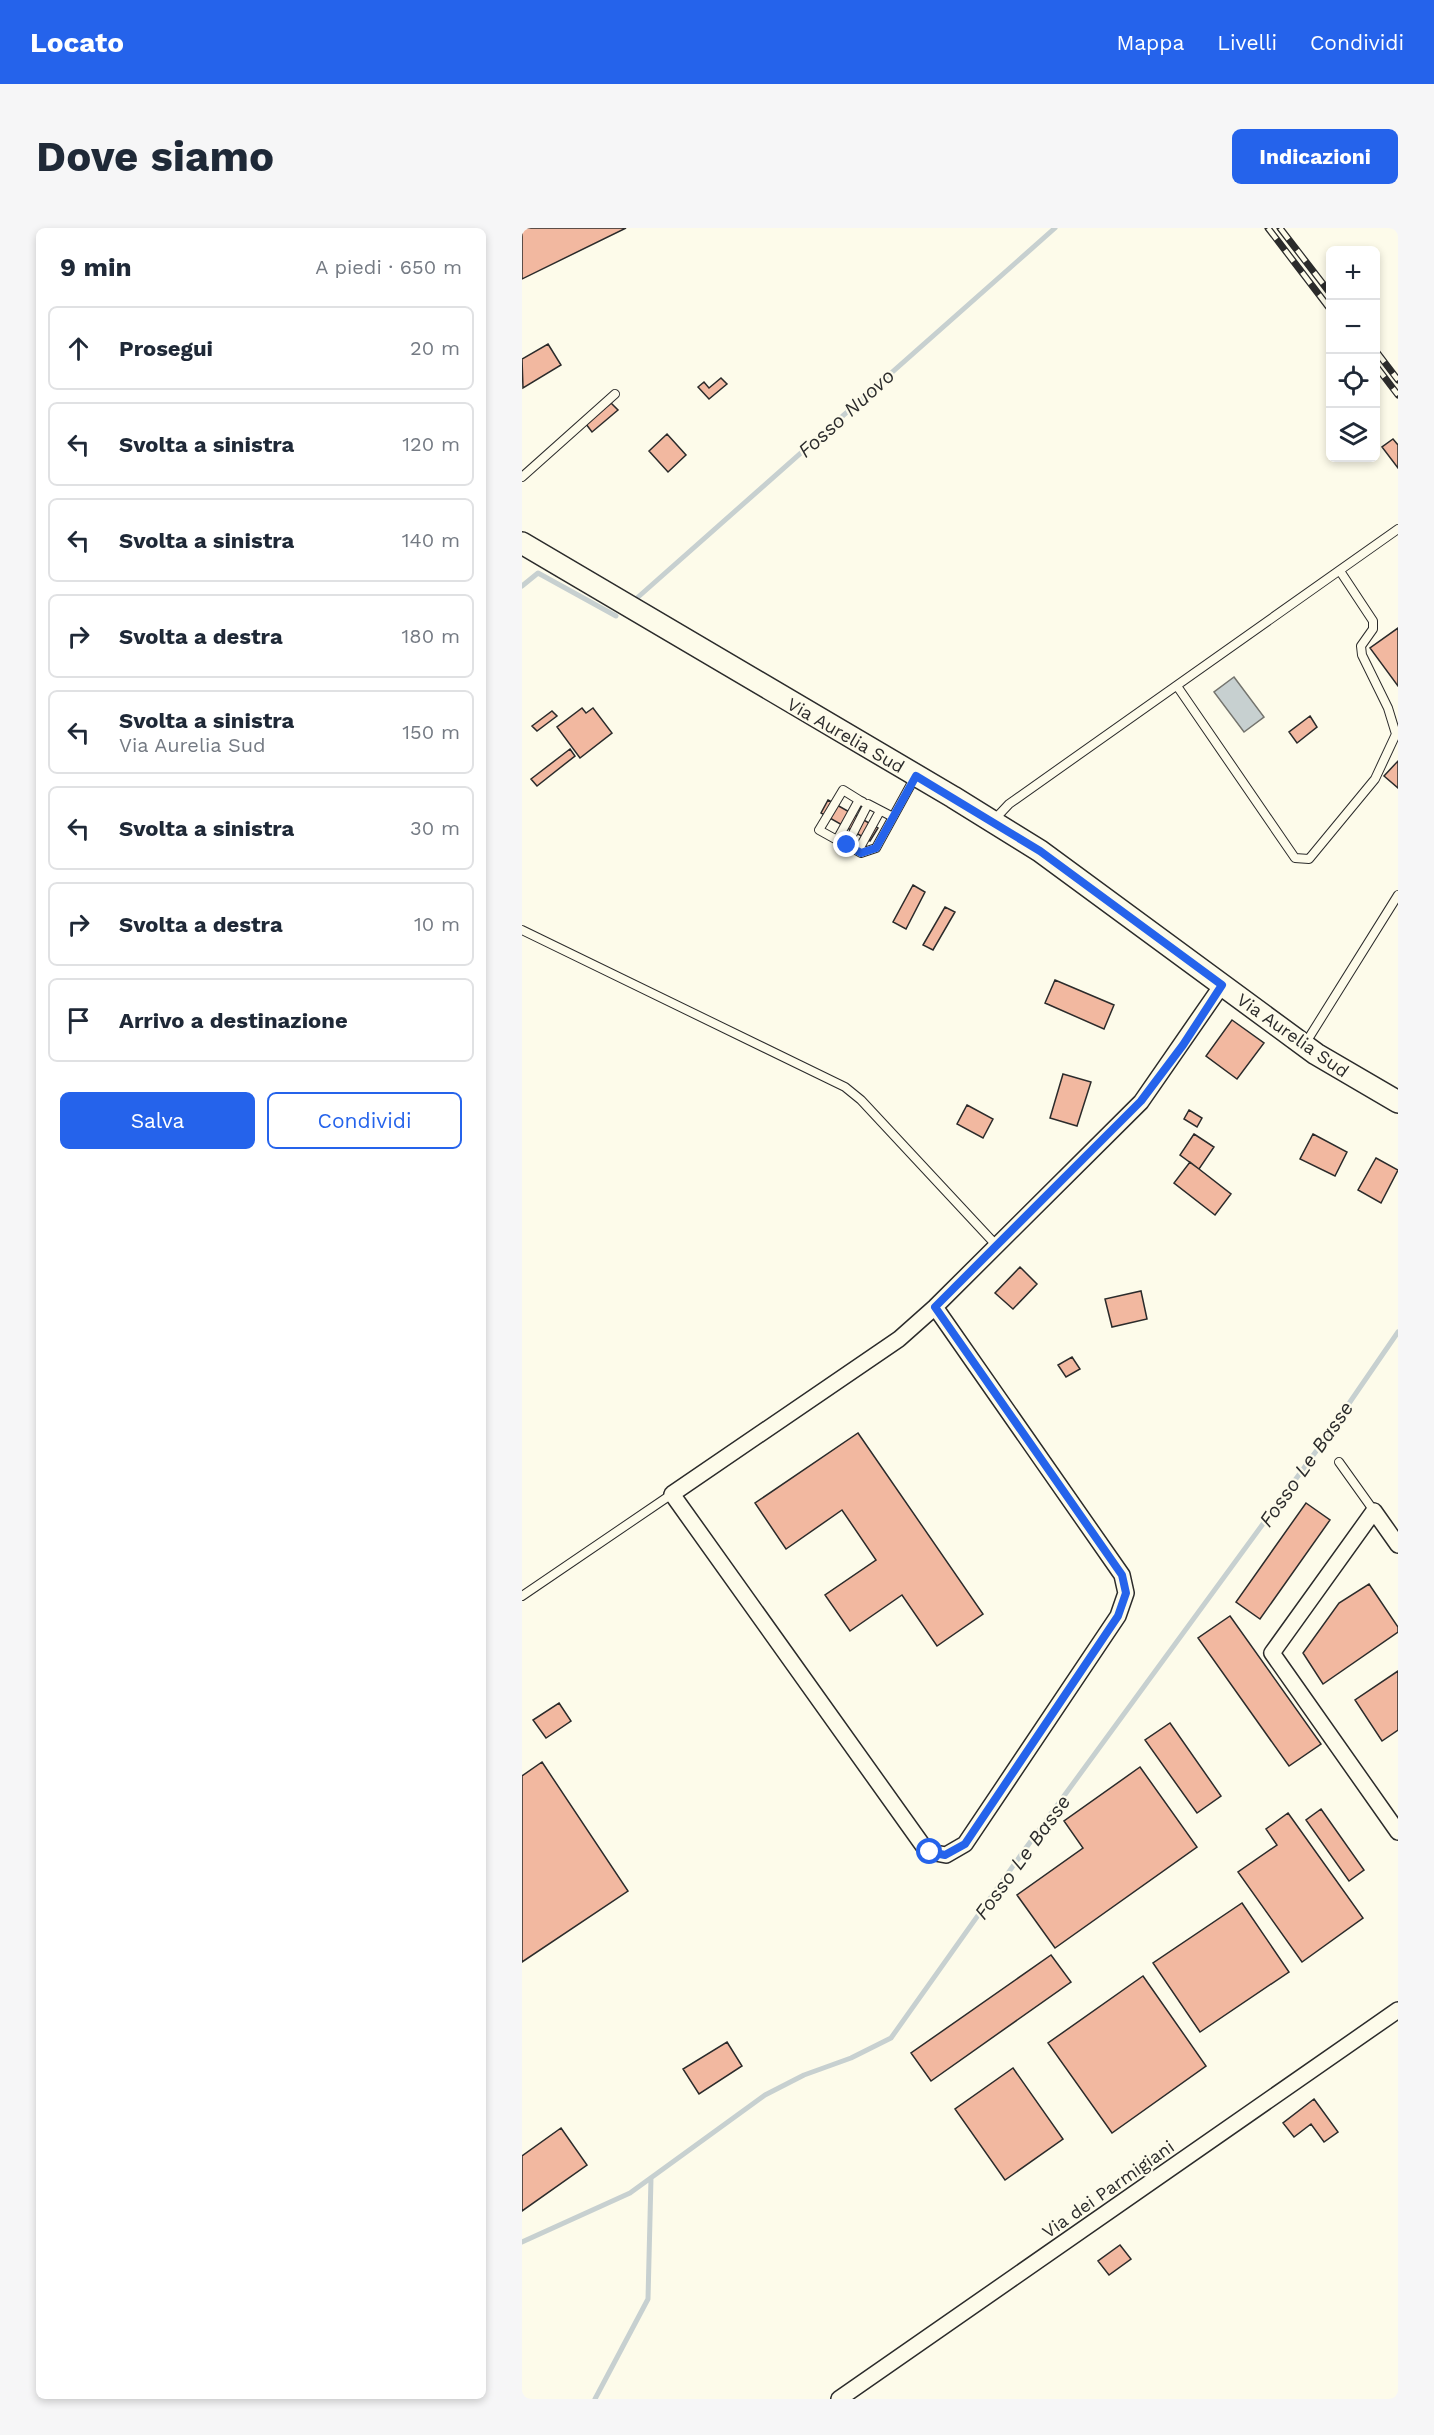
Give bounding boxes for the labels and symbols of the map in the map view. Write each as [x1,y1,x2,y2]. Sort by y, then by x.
water label: Fosso Nuovo [793,363,899,463]
street label: Via Aurelia Sud [784,693,908,777]
route end [833,831,859,857]
street label: Via Aurelia Sud [1233,989,1353,1081]
water label: Fosso Le Basse [1254,1397,1358,1531]
water label: Fosso Le Basse [969,1790,1075,1924]
route start [916,1838,942,1864]
street label: Via dei Parmigiani [1038,2136,1178,2242]

